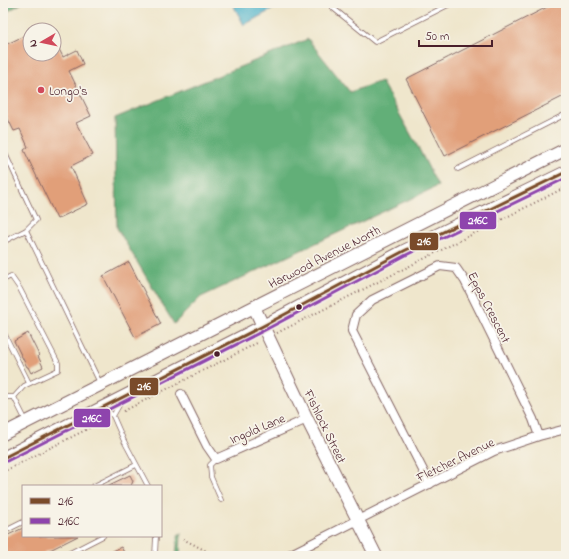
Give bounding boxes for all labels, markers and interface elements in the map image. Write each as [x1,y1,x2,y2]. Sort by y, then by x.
north arrow [22,22,62,62]
scale bar [419,22,492,48]
text: 50 m [425,28,449,46]
text: N [25,38,42,48]
place label: Longo's [49,82,88,102]
marker: Longo's [36,85,46,95]
line badge: 216C [459,211,497,230]
text: 216C [467,213,488,229]
street label: Harwood Avenue North [265,221,384,294]
line badge: 216 [409,232,439,251]
text: 216 [416,234,431,250]
street label: Epps Crescent [463,269,515,347]
unlabelled marker [294,302,304,312]
unlabelled marker [212,349,222,359]
line badge: 216 [129,377,159,396]
text: 216 [136,379,151,395]
street label: Fishlock Street [298,386,351,467]
line badge: 216C [73,408,111,428]
street label: Ingold Lane [227,409,289,450]
text: 216C [81,411,102,427]
street label: Fletcher Avenue [413,433,498,488]
legend [22,485,162,537]
text: 216 [58,493,74,511]
text: 216C [58,513,80,531]

